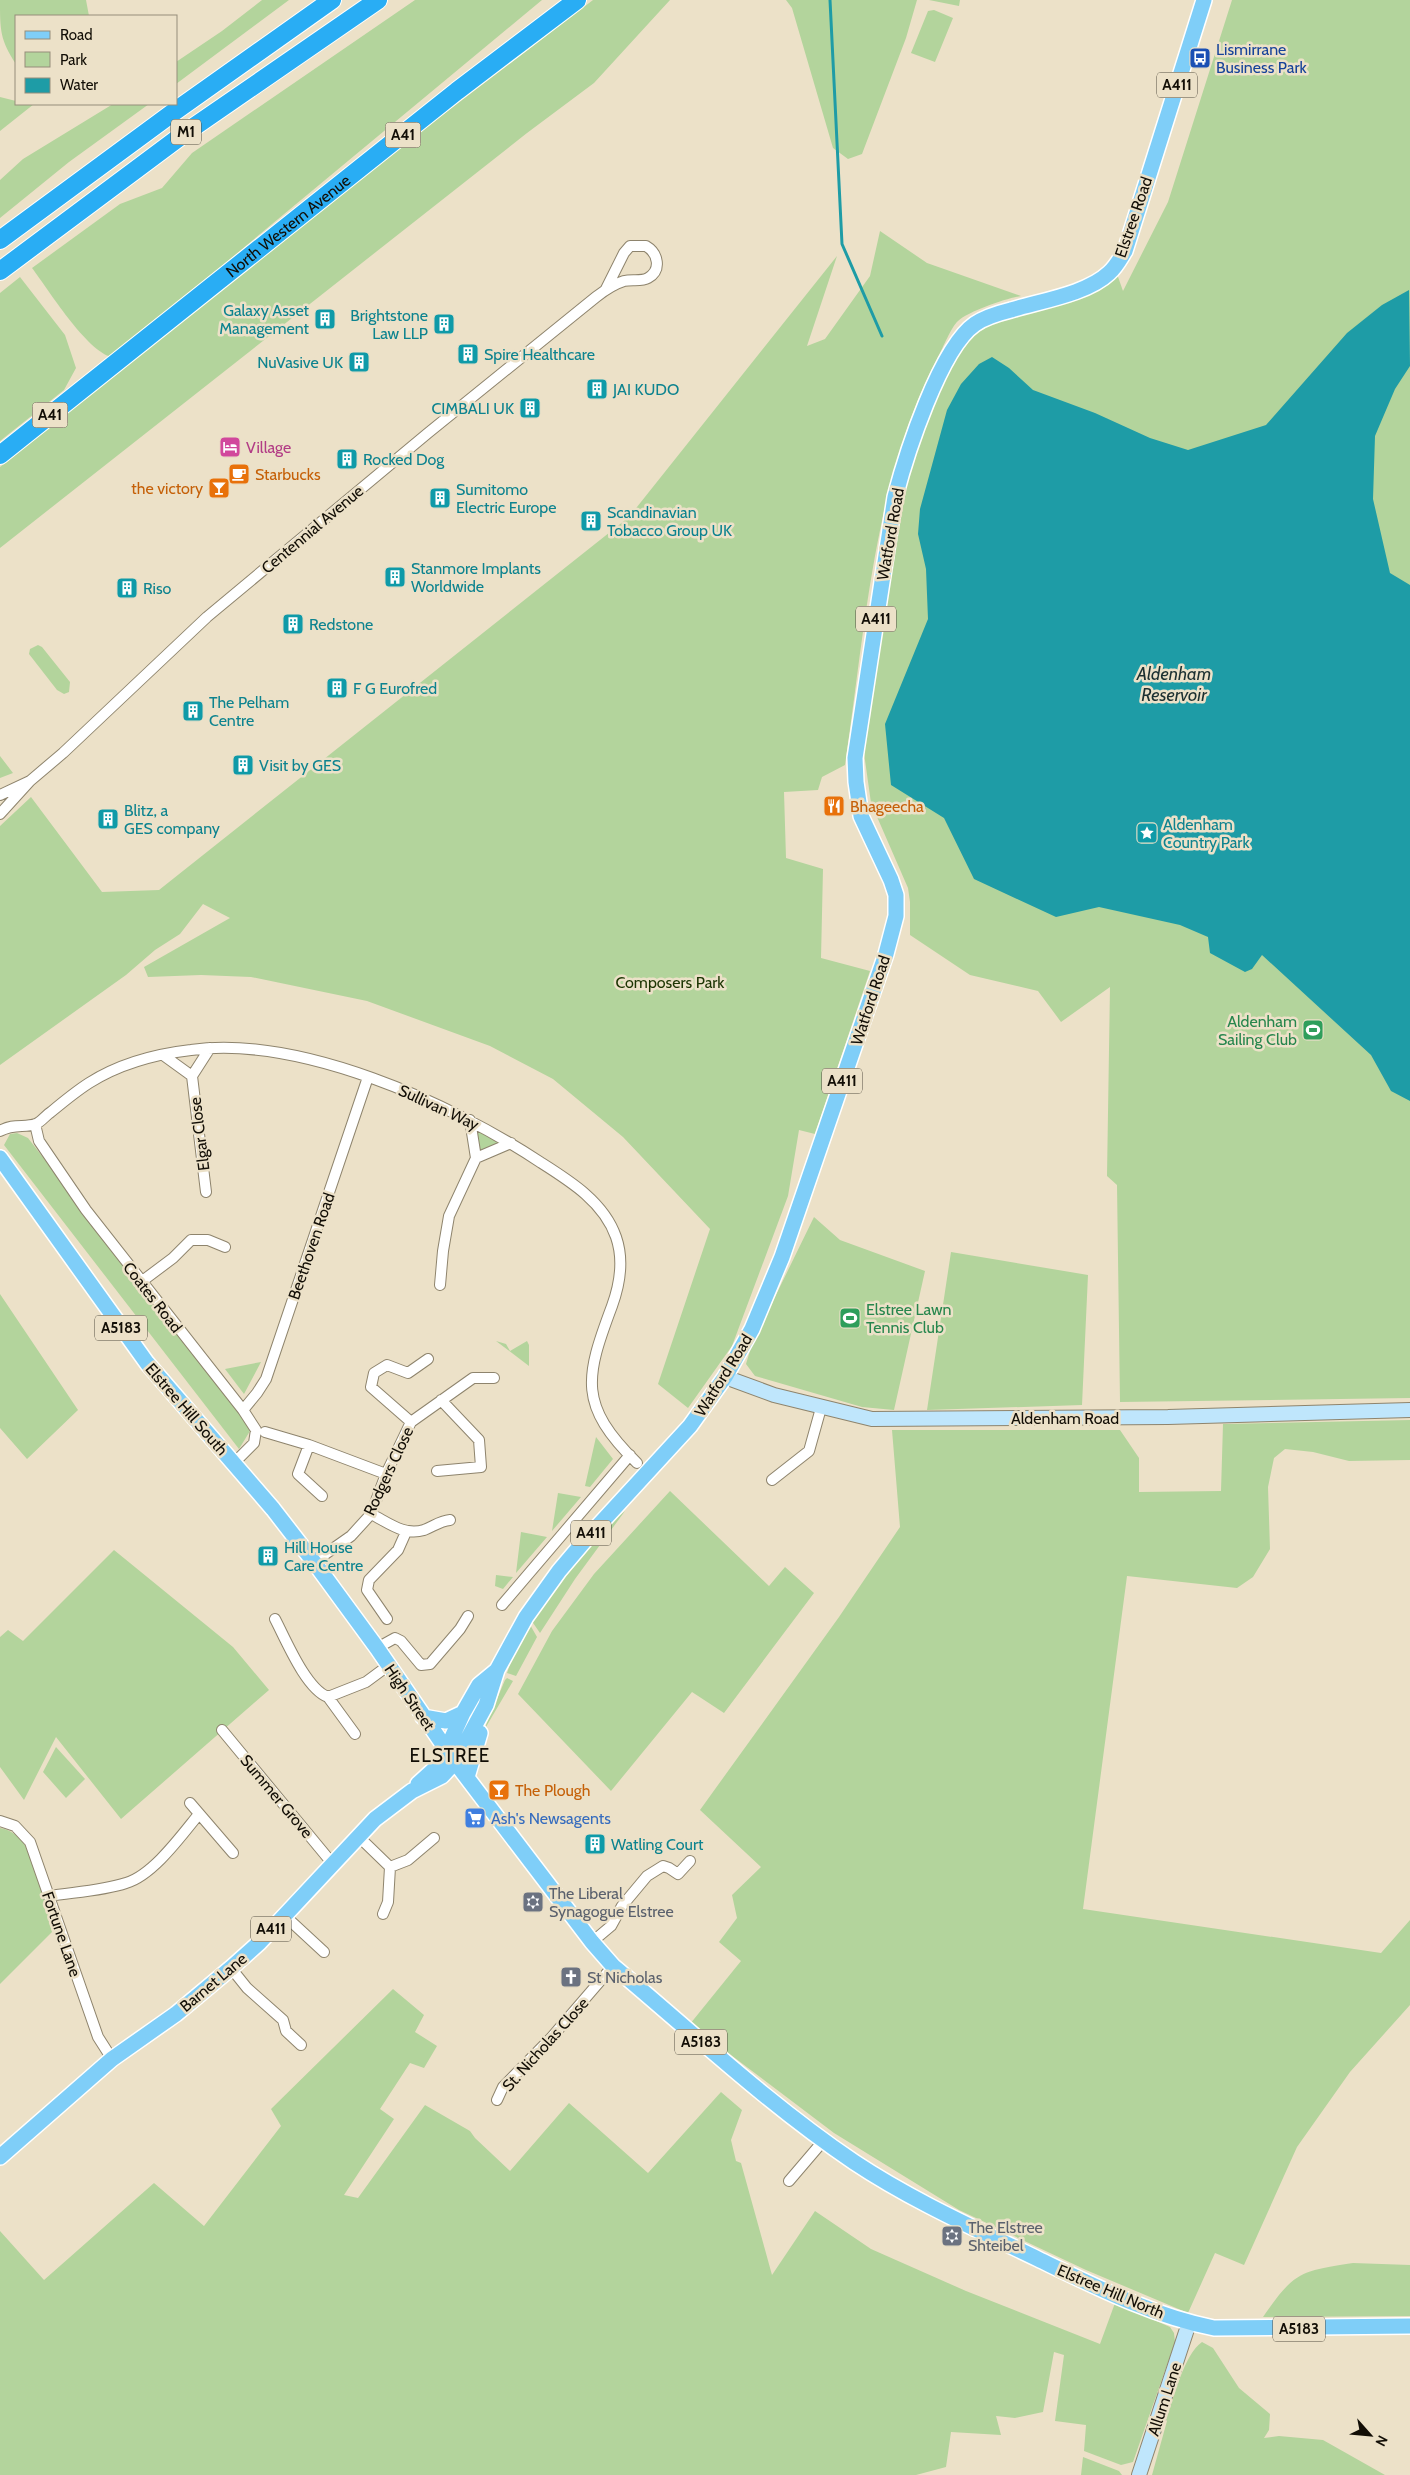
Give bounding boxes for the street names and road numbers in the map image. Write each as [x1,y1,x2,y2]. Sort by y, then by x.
road number: A411 [1157,72,1197,98]
road number: M1 [171,120,201,144]
road number: A41 [386,122,420,148]
street label: North Western Avenue [222,171,354,281]
street label: Elstree Road [1111,174,1156,260]
road number: A41 [32,402,68,428]
street label: Centennial Avenue [257,481,367,578]
street label: Watford Road [873,486,908,582]
road number: A411 [856,606,896,632]
street label: Watford Road [847,953,894,1047]
road number: A411 [822,1068,862,1094]
street label: Sullivan Way [396,1081,482,1134]
street label: Elgar Close [186,1096,213,1172]
street label: Beethoven Road [284,1190,339,1302]
street label: Coates Road [119,1258,186,1336]
road number: A5183 [95,1316,147,1340]
street label: Watford Road [691,1331,756,1420]
street label: Elstree Hill South [141,1359,232,1459]
street label: Aldenham Road [1011,1409,1119,1428]
street label: Rodgers Close [360,1424,417,1519]
road number: A411 [571,1520,611,1546]
street label: High Street [380,1661,439,1735]
street label: Summer Grove [236,1751,317,1842]
street label: Fortune Lane [38,1889,85,1979]
road number: A411 [251,1916,291,1942]
street label: Barnet Lane [176,1949,251,2016]
street label: St. Nicholas Close [498,1994,592,2095]
road number: A5183 [675,2030,727,2054]
street label: Elstree Hill North [1055,2260,1167,2323]
road number: A5183 [1273,2316,1325,2342]
street label: Allum Lane [1144,2360,1185,2438]

